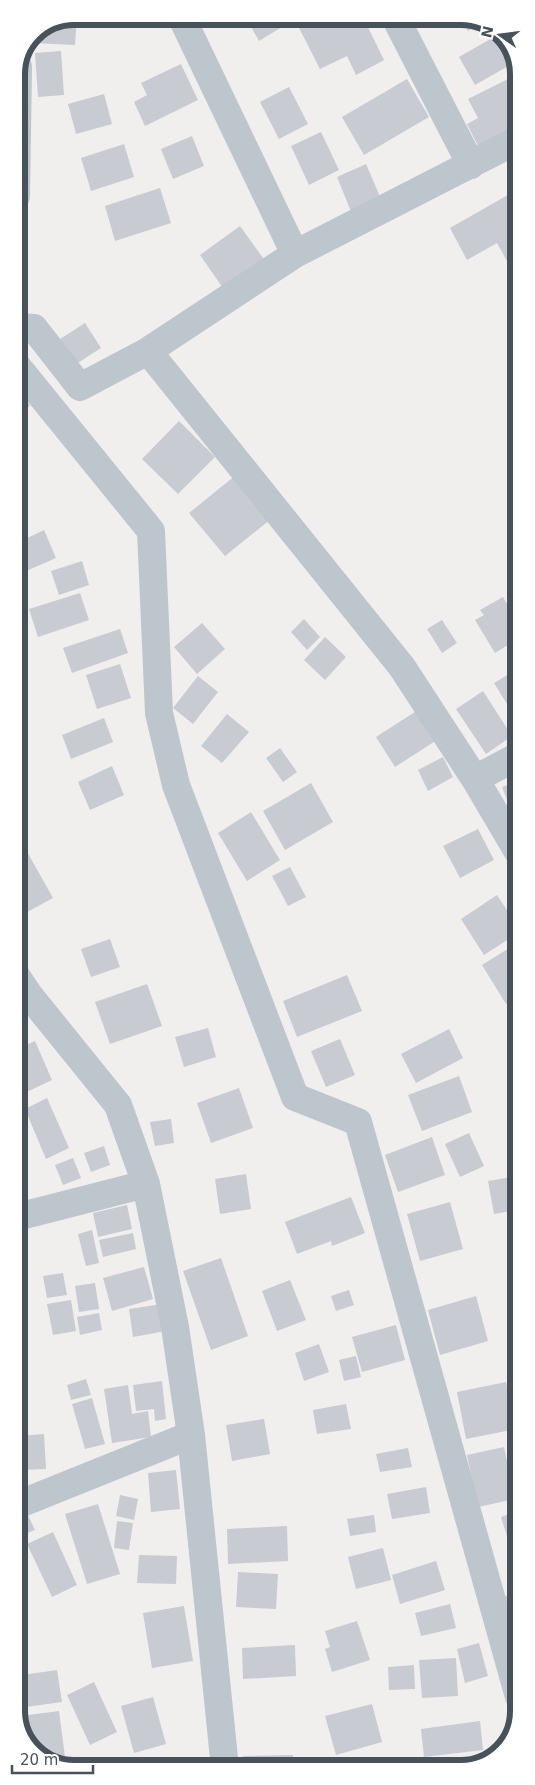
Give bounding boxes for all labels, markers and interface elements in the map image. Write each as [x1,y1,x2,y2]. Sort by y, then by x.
north arrow [475,10,525,60]
text: N [478,24,497,39]
scale bar [12,1742,94,1774]
text: 20 m [20,1751,58,1769]

